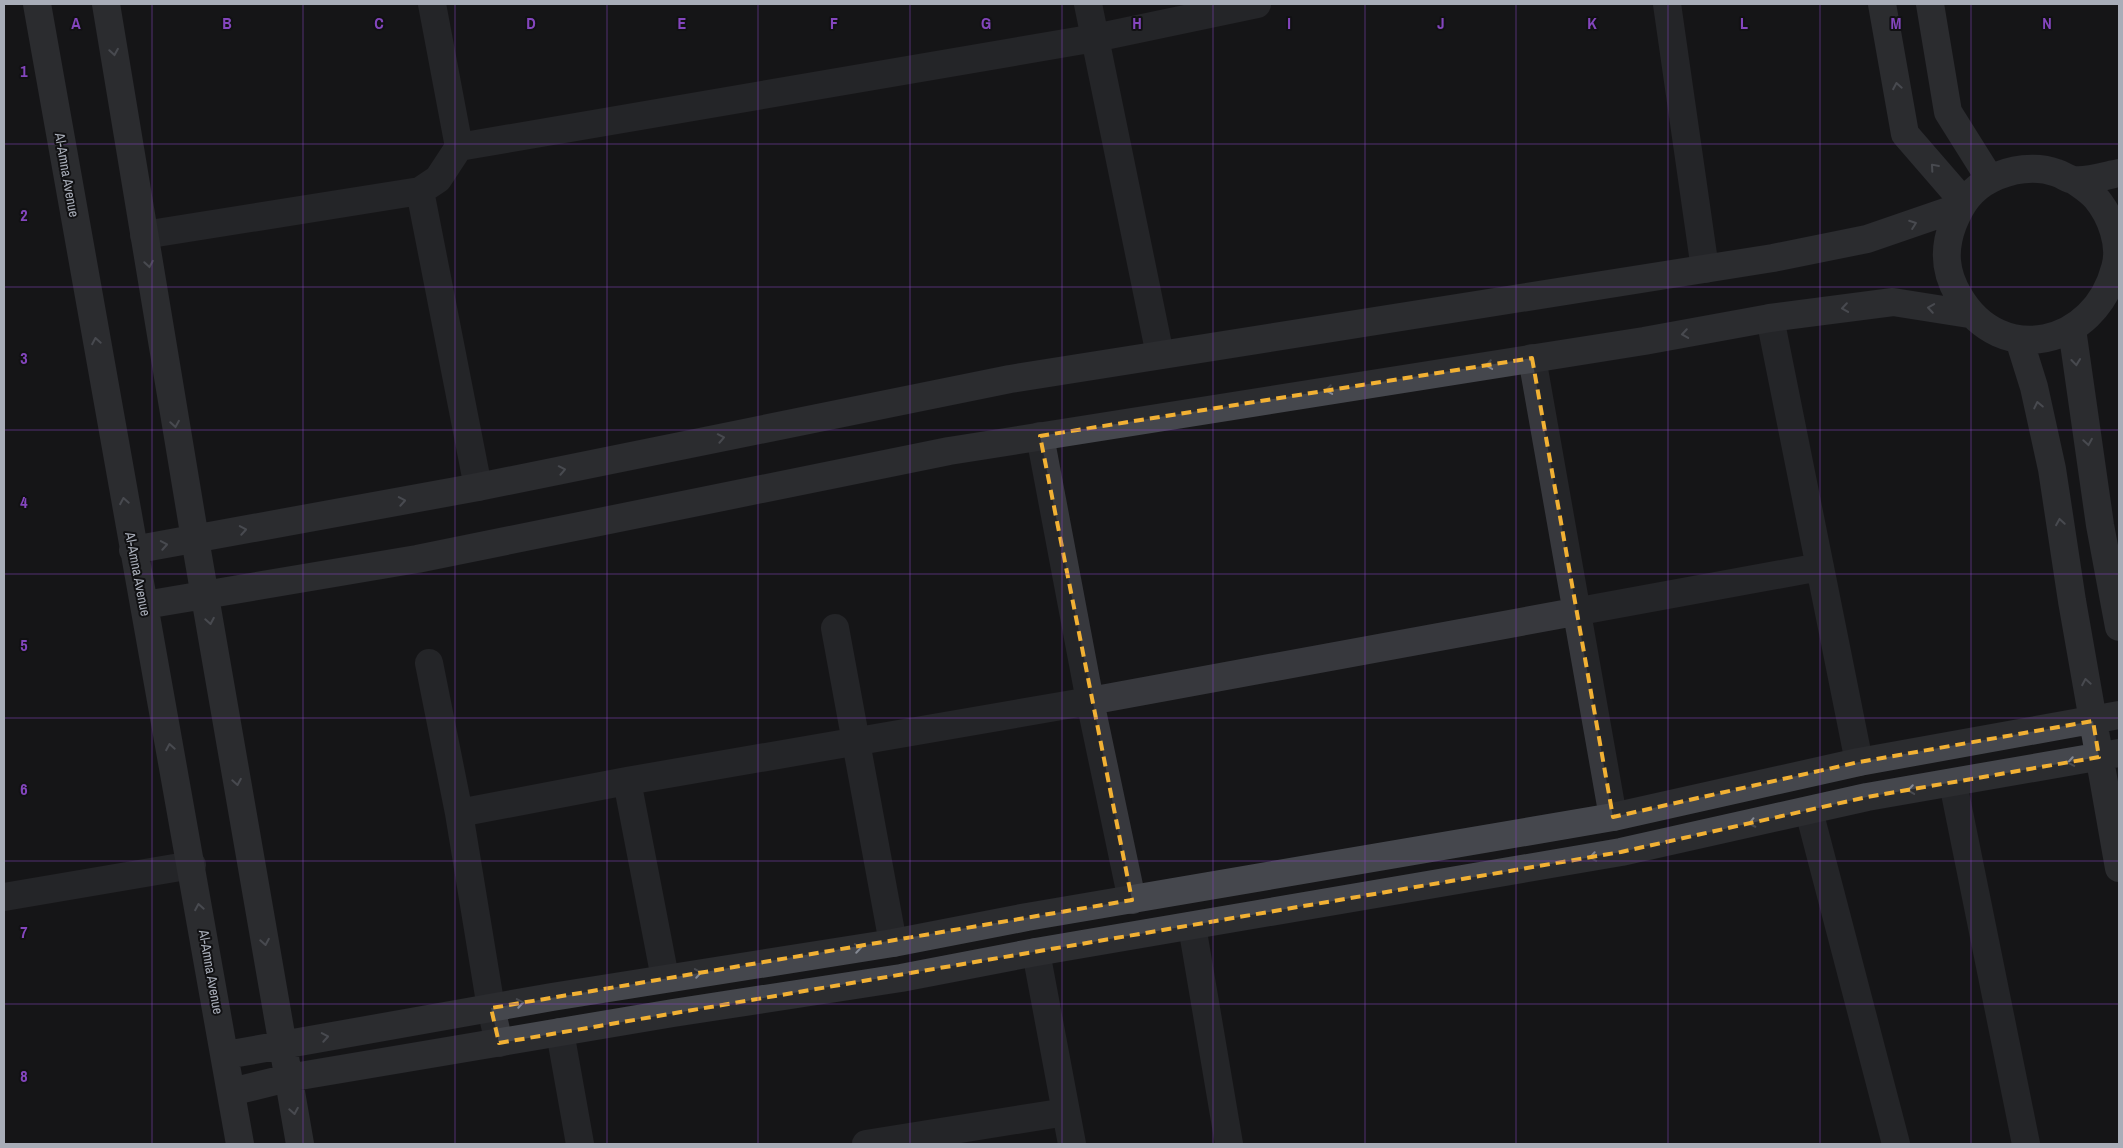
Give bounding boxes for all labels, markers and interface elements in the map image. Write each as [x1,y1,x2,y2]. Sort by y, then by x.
text: A [71,12,81,34]
text: B [222,12,232,34]
text: C [374,12,384,34]
text: D [526,12,536,34]
text: E [678,12,687,34]
text: F [830,12,838,34]
text: G [981,12,991,34]
text: H [1132,12,1142,34]
text: I [1287,12,1291,34]
text: J [1437,12,1445,34]
text: K [1587,12,1597,34]
text: L [1740,12,1748,34]
text: M [1891,12,1902,34]
text: N [2042,12,2052,34]
one-way arrow [108,48,119,56]
text: 1 [20,60,28,82]
one-way arrow [1892,82,1902,90]
street label: Al-Amna Avenue [51,130,83,219]
one-way arrow [1931,164,1940,173]
text: 2 [20,204,28,226]
one-way arrow [1909,220,1917,230]
one-way arrow [143,260,153,268]
one-way arrow [1841,302,1849,313]
one-way arrow [1927,303,1935,313]
one-way arrow [1680,329,1689,339]
one-way arrow [92,336,102,345]
text: 3 [20,347,28,369]
one-way arrow [2070,358,2081,366]
one-way arrow [1485,359,1493,370]
one-way arrow [1325,385,1333,395]
one-way arrow [2033,400,2044,409]
one-way arrow [170,420,180,429]
one-way arrow [717,433,726,443]
one-way arrow [2082,438,2093,446]
one-way arrow [557,465,566,475]
text: 4 [20,491,28,513]
one-way arrow [398,496,407,506]
one-way arrow [120,497,130,505]
one-way arrow [2055,517,2066,525]
one-way arrow [238,526,247,536]
street label: Al-Amna Avenue [121,529,155,618]
one-way arrow [159,540,168,550]
one-way arrow [204,617,214,626]
text: 5 [20,634,28,656]
one-way arrow [2081,678,2092,686]
one-way arrow [166,742,176,751]
one-way arrow [2067,757,2076,767]
one-way arrow [232,777,242,786]
text: 6 [20,778,28,800]
one-way arrow [1907,784,1915,795]
one-way arrow [1748,817,1757,828]
one-way arrow [1589,851,1598,861]
one-way arrow [195,902,205,911]
text: 7 [20,921,28,943]
street label: Al-Amna Avenue [195,927,227,1016]
one-way arrow [260,937,270,946]
one-way arrow [854,943,862,954]
one-way arrow [693,968,702,978]
one-way arrow [516,998,524,1008]
one-way arrow [321,1032,330,1042]
text: 8 [20,1065,28,1087]
one-way arrow [289,1107,299,1115]

